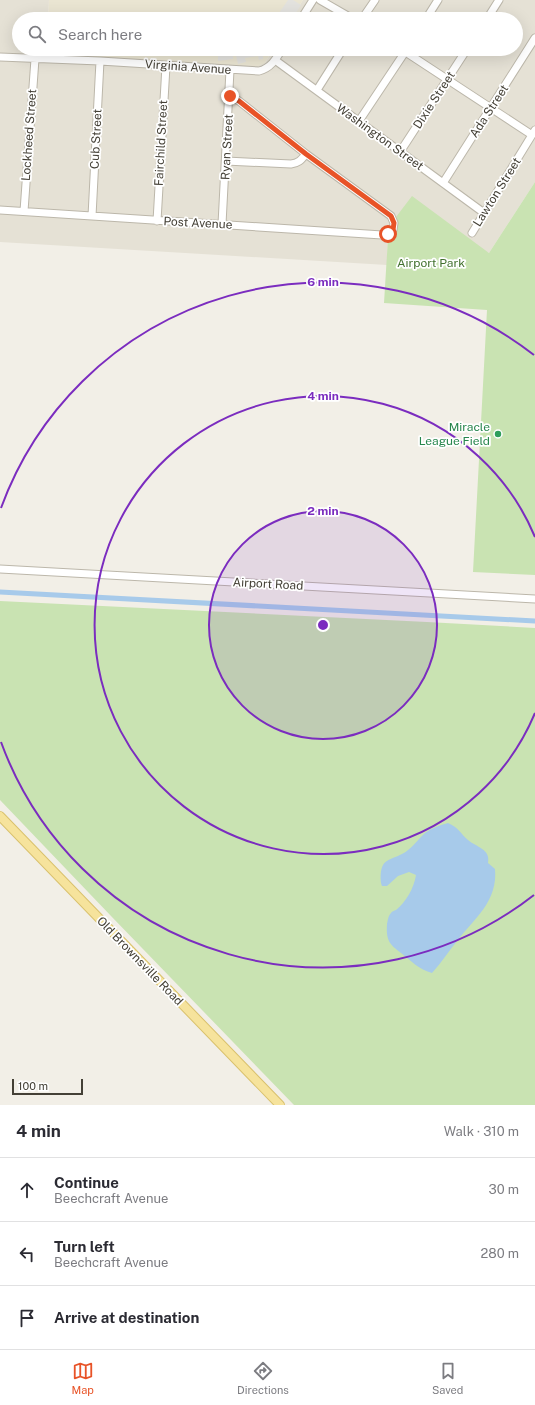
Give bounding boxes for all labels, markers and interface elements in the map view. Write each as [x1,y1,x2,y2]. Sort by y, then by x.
search box [12,12,523,56]
icon: search [26,23,48,45]
text: Search here [58,26,142,43]
street label: Virginia Avenue [144,57,232,77]
street label: Dixie Street [410,68,458,131]
street label: Ada Street [467,82,511,140]
route end [221,87,239,105]
street label: Lockheed Street [19,88,39,182]
street label: Fairchild Street [152,99,170,186]
street label: Washington Street [334,101,427,173]
street label: Cub Street [87,108,105,170]
street label: Ryan Street [218,113,236,180]
street label: Lawton Street [470,155,524,229]
street label: Post Avenue [163,214,233,232]
route start [379,225,397,243]
park label: Airport Park [397,256,465,270]
text: 6 min [307,275,339,289]
text: 4 min [307,389,339,403]
place label: Miracle League Field [419,420,490,448]
marker: Miracle League Field [493,429,503,439]
text: 2 min [307,504,339,518]
street label: Airport Road [232,575,304,593]
centre of rings [316,618,330,632]
street label: Old Brownsville Road [94,914,186,1008]
scale bar [12,1077,83,1096]
text: 100 m [18,1080,48,1092]
text: 4 min [16,1121,61,1141]
text: Walk · 310 m [444,1124,519,1139]
text: Continue [54,1174,119,1191]
icon: ahead [16,1179,38,1201]
text: 30 m [489,1182,519,1197]
text: Beechcraft Avenue [54,1191,168,1206]
text: Turn left [54,1238,115,1255]
icon: left [16,1243,38,1265]
text: 280 m [481,1246,519,1261]
text: Beechcraft Avenue [54,1255,168,1270]
icon: arrive [16,1307,38,1329]
text: Arrive at destination [54,1309,199,1326]
tab: Map [72,1360,94,1396]
tab: Directions [237,1360,289,1396]
tab: Saved [432,1360,463,1396]

